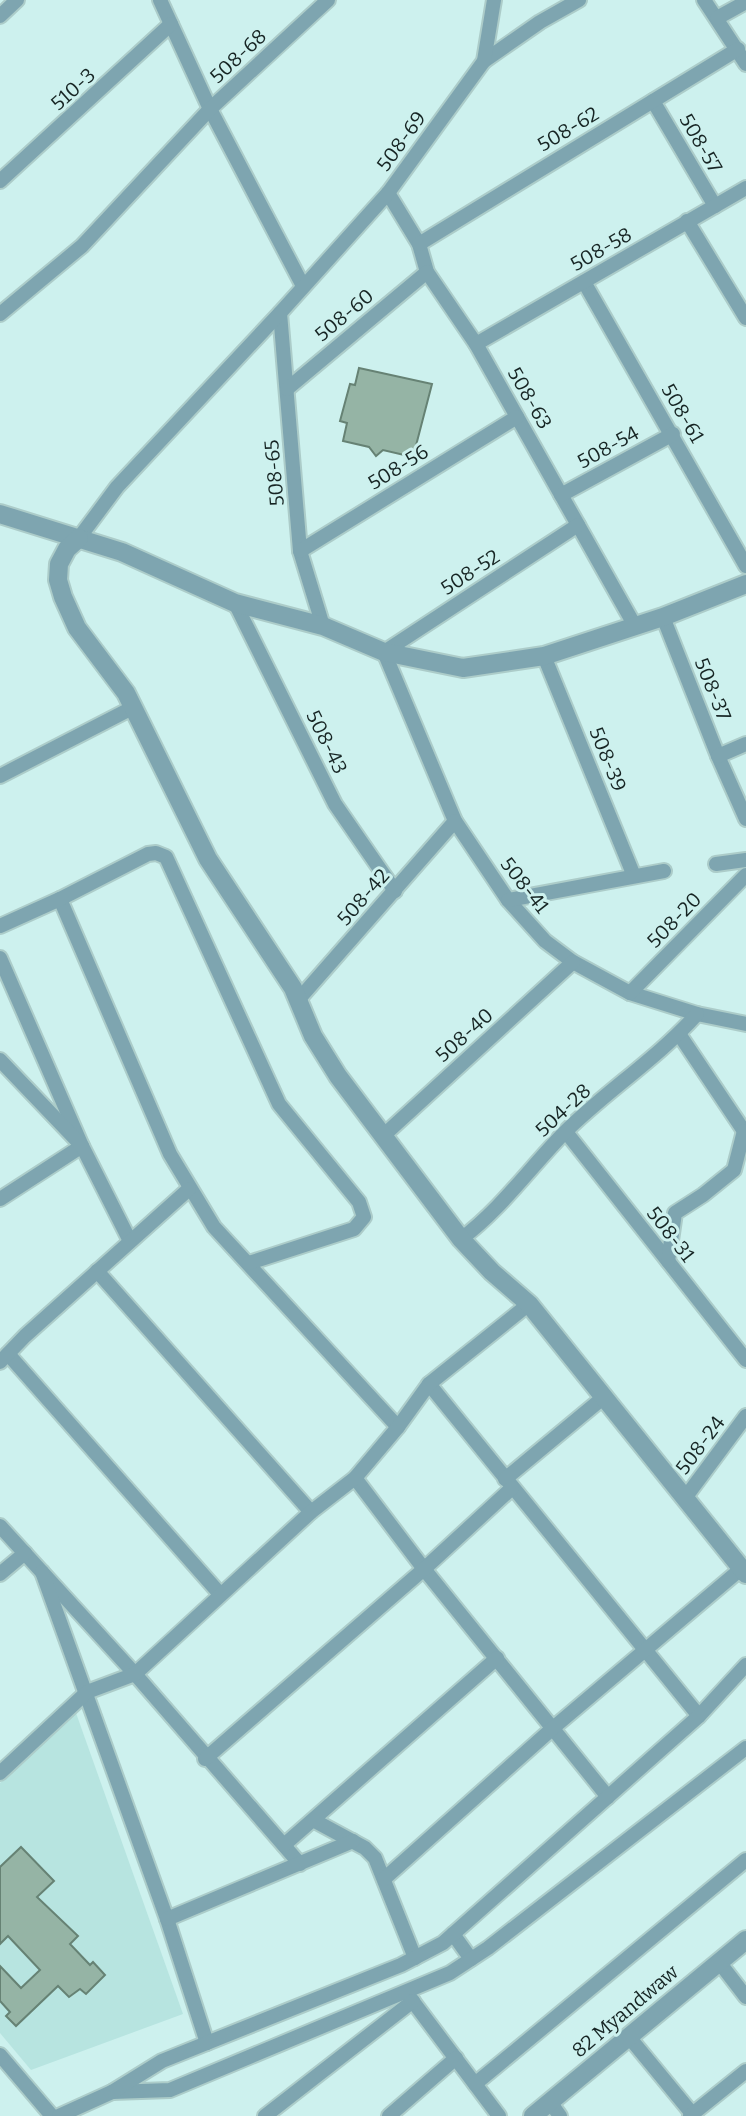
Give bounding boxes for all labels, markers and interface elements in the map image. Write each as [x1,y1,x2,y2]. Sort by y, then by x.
street label: 508-68 [205,24,271,88]
street label: 510-3 [46,63,100,115]
street label: 508-62 [533,101,603,157]
street label: 508-69 [371,106,431,176]
street label: 508-57 [675,109,727,177]
street label: 508-58 [566,222,636,276]
street label: 508-60 [310,284,378,346]
street label: 508-63 [503,363,557,433]
street label: 508-61 [657,379,709,447]
street label: 508-54 [573,420,643,474]
street label: 508-65 [259,439,289,507]
street label: 508-56 [363,439,433,495]
street label: 508-52 [436,544,504,600]
street label: 508-37 [690,654,736,724]
street label: 508-43 [301,706,353,778]
street label: 508-39 [584,723,632,795]
street label: 508-41 [496,852,554,918]
street label: 508-42 [332,864,394,930]
street label: 508-20 [642,887,706,953]
street label: 508-40 [430,1003,498,1067]
street label: 504-28 [530,1078,596,1142]
street label: 508-31 [642,1201,700,1267]
street label: 508-24 [670,1411,730,1479]
street label: 82 Myandwaw [567,1959,684,2062]

